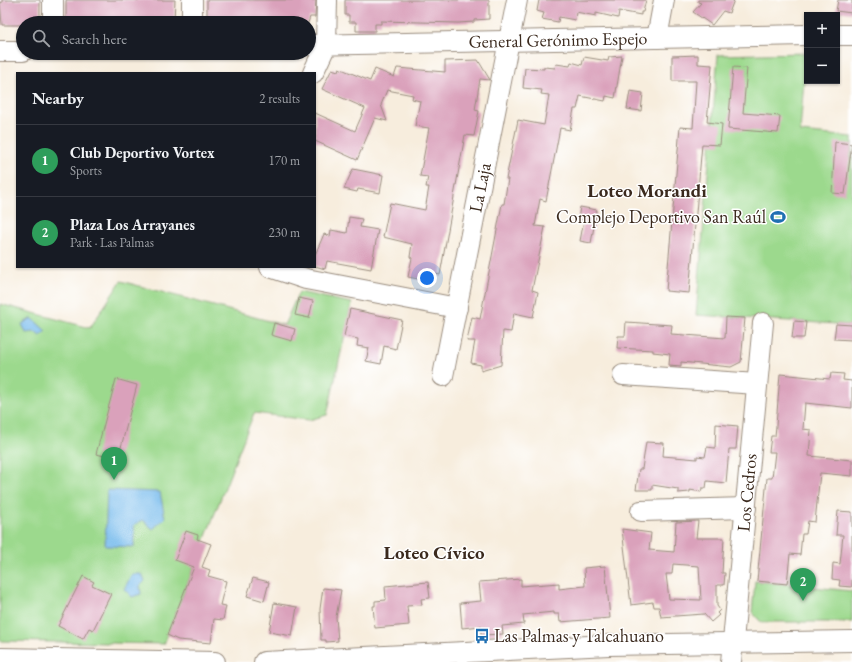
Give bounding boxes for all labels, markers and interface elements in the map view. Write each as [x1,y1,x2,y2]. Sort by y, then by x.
map controls [804,12,840,84]
button: + [804,12,840,48]
search box [16,16,316,60]
street label: General Gerónimo Espejo [468,26,648,53]
icon: search [30,27,52,49]
text: Search here [62,29,127,48]
button: − [804,48,840,84]
text: Nearby [32,87,84,109]
text: 2 results [259,90,300,107]
text: Club Deportivo Vortex [70,143,214,162]
text: 1 [42,152,48,169]
text: 170 m [269,152,300,169]
street label: La Laja [463,160,496,214]
text: Sports [70,162,102,179]
district label: Loteo Morandi [587,178,707,203]
place label: Complejo Deportivo San Raúl [556,205,766,228]
sports icon: Complejo Deportivo San Raúl [769,208,787,226]
text: Plaza Los Arrayanes [70,215,195,234]
text: 2 [42,224,48,241]
text: 230 m [269,224,300,241]
text: Park · Las Palmas [70,234,154,251]
your location [417,268,437,288]
pin: 1 [101,447,127,480]
street label: Los Cedros [731,452,762,533]
district label: Loteo Cívico [383,540,485,565]
pin: 2 [790,568,816,601]
place label: Las Palmas y Talcahuano [494,624,664,647]
bus stop icon: Las Palmas y Talcahuano [473,627,491,645]

